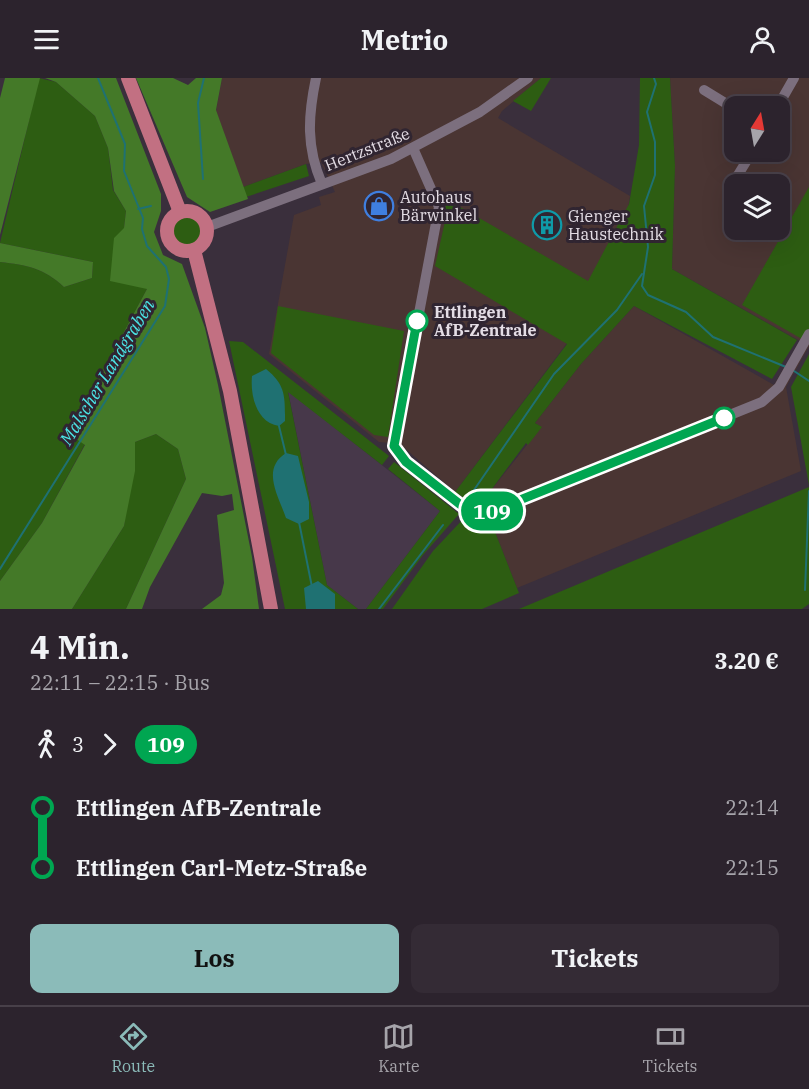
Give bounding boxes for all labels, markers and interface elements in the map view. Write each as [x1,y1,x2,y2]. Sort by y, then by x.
text: Metrio [361,22,448,57]
icon: menu [30,23,63,56]
icon: person [746,23,779,56]
north arrow [724,96,790,162]
map controls [724,96,790,240]
street label: Hertzstraße [322,123,412,175]
button: layers [724,174,790,240]
place label: Autohaus Bärwinkel [400,187,477,225]
shop icon: Autohaus Bärwinkel [363,190,395,222]
place label: Gienger Haustechnik [568,206,665,244]
building icon: Gienger Haustechnik [531,209,563,241]
water label: Malscher Landgraben [54,294,160,450]
place label: Ettlingen AfB-Zentrale [434,302,537,340]
marker: Ettlingen AfB-Zentrale [406,310,428,332]
unlabelled marker [713,407,735,429]
line badge: 109 [458,492,526,530]
text: 109 [473,497,511,525]
text: 4 Min. [30,625,130,668]
text: 3.20 € [714,646,779,675]
text: 22:11 – 22:15 · Bus [30,669,210,696]
icon: walk [30,728,63,761]
icon: forward [93,728,126,761]
text: 109 [147,730,185,758]
text: 3 [72,731,84,758]
text: Ettlingen AfB-Zentrale [76,793,322,822]
text: 22:14 [725,794,779,821]
text: Ettlingen Carl-Metz-Straße [76,853,367,882]
text: 22:15 [725,854,779,881]
button: Los [30,924,399,993]
button: Tickets [411,924,779,993]
tab: Route [112,1020,155,1076]
tab: Karte [378,1020,420,1076]
tab: Tickets [643,1020,697,1076]

